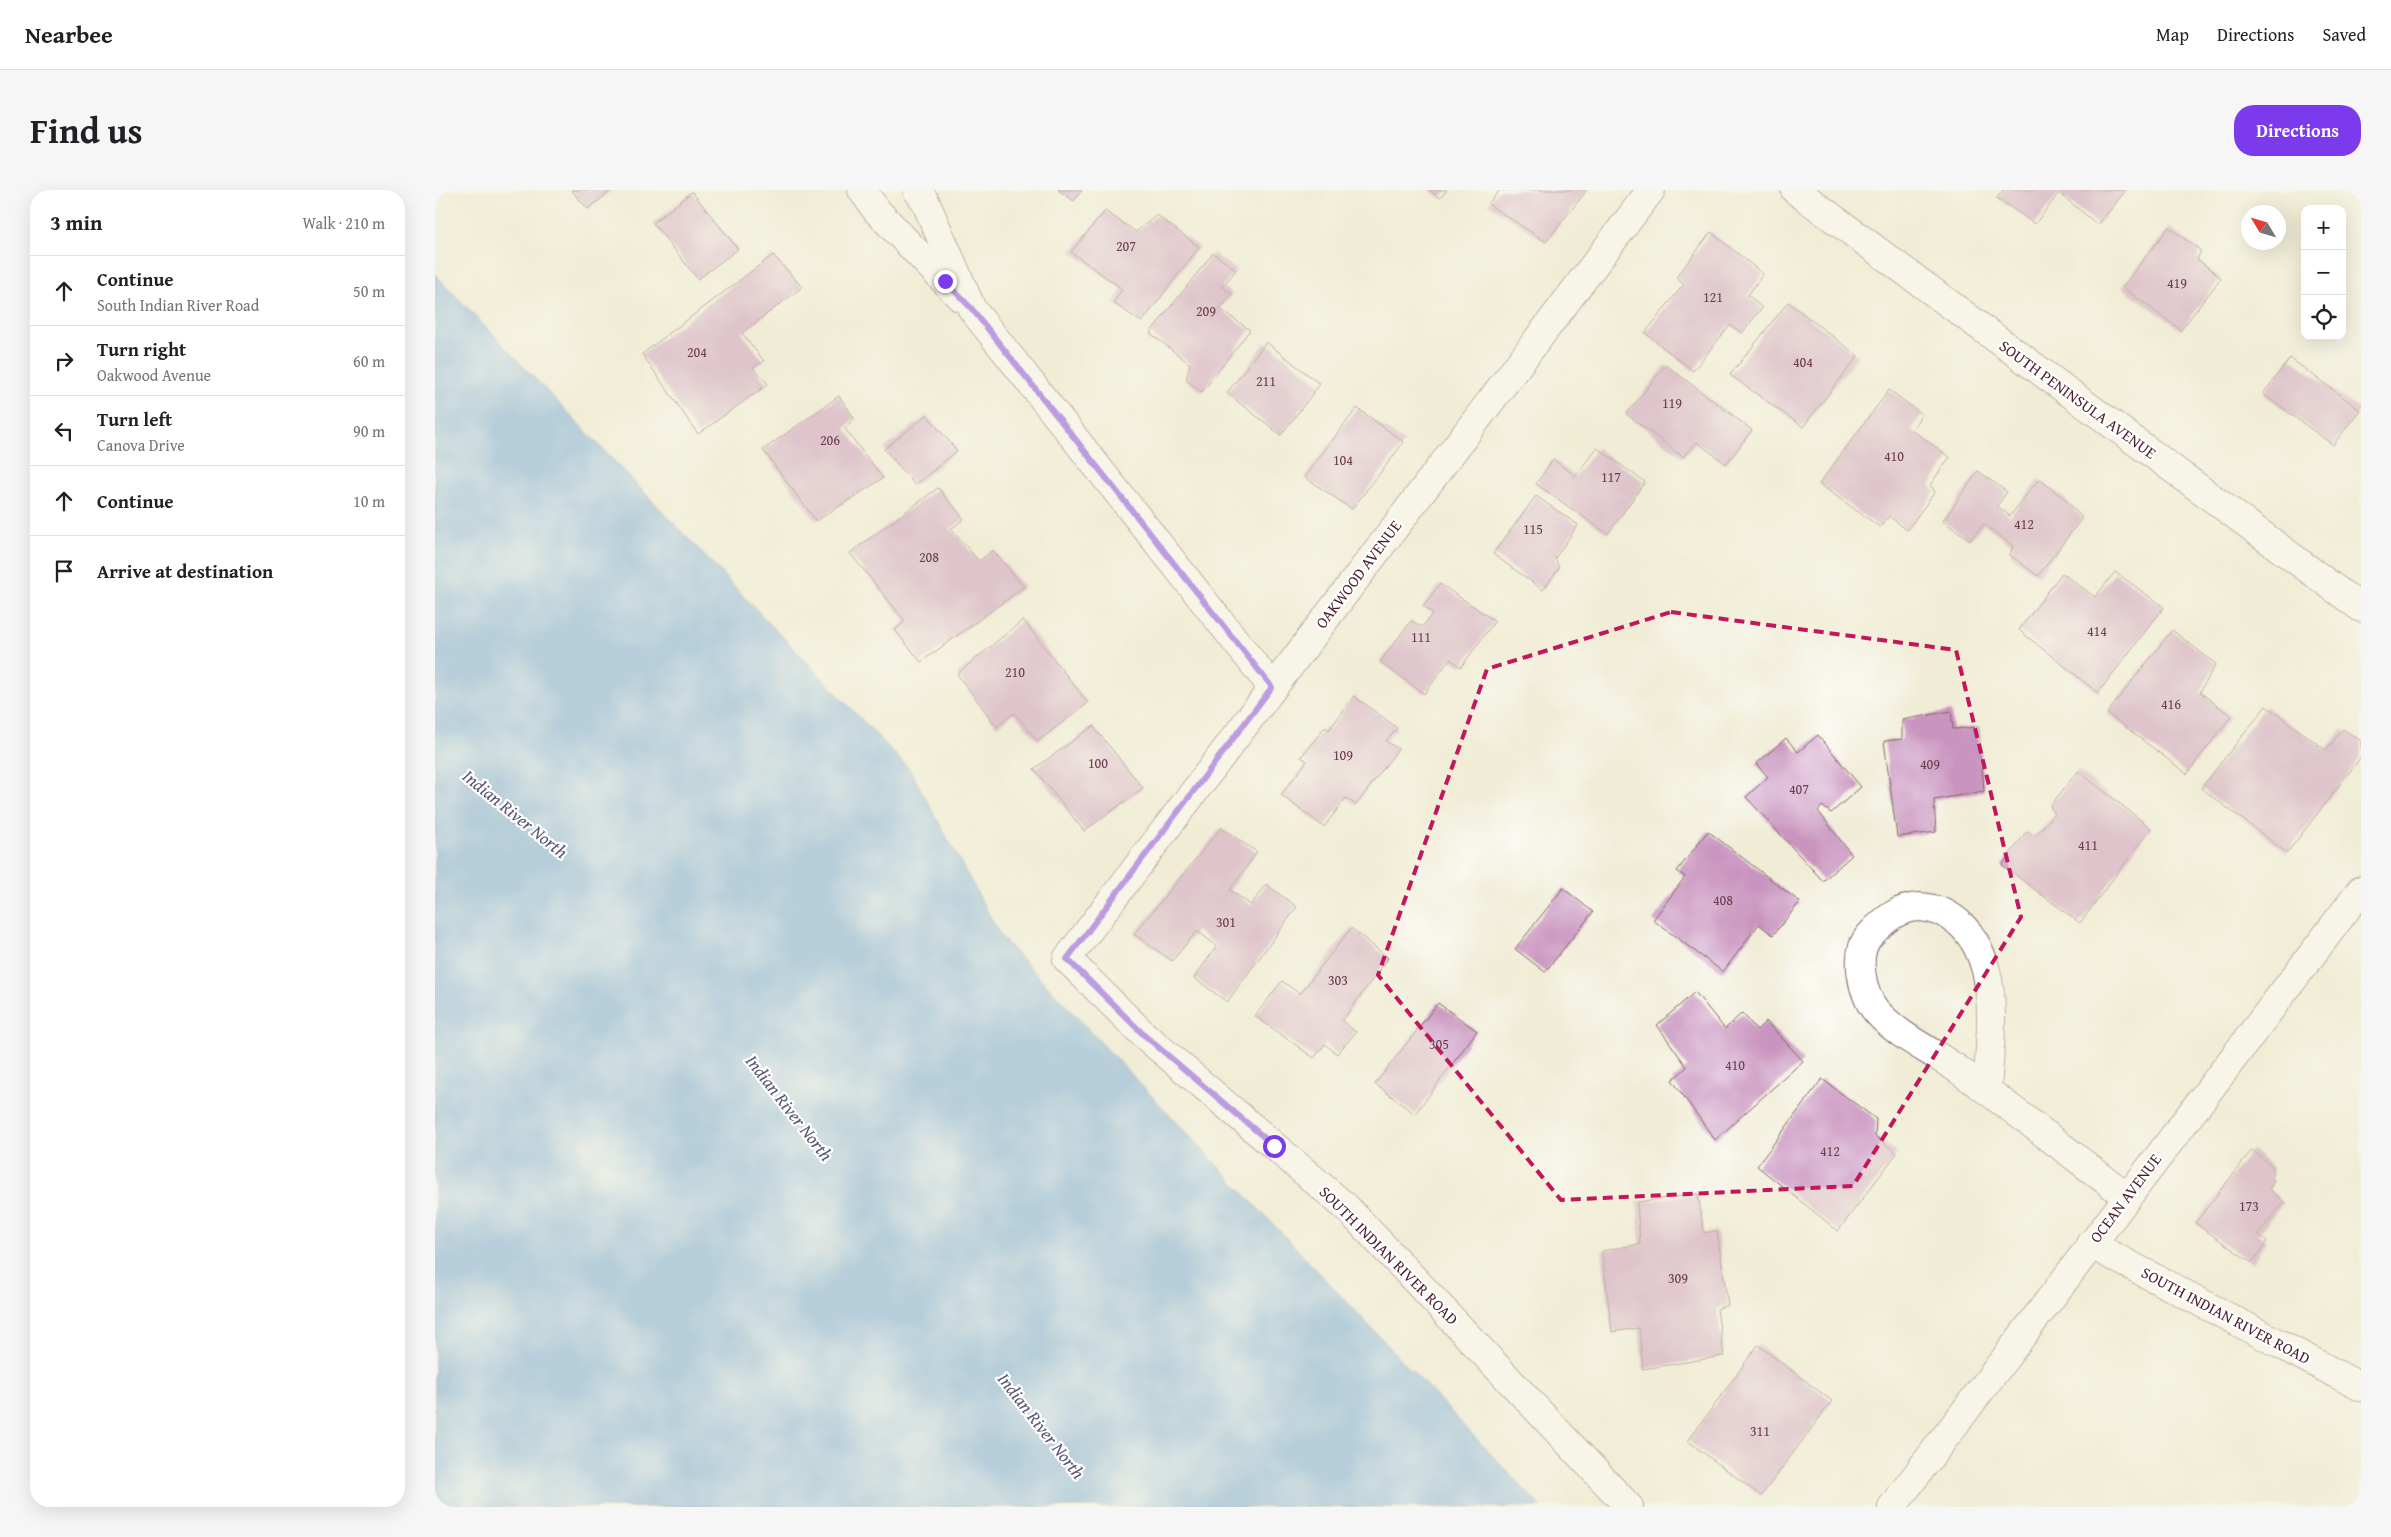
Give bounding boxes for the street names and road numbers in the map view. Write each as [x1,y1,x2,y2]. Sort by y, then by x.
street label: SOUTH PENINSULA AVENUE [1994,334,2162,464]
street label: OAKWOOD AVENUE [1309,515,1407,633]
street label: OCEAN AVENUE [2083,1148,2167,1248]
street label: SOUTH INDIAN RIVER ROAD [1314,1180,1464,1330]
street label: SOUTH INDIAN RIVER ROAD [2137,1260,2315,1370]

